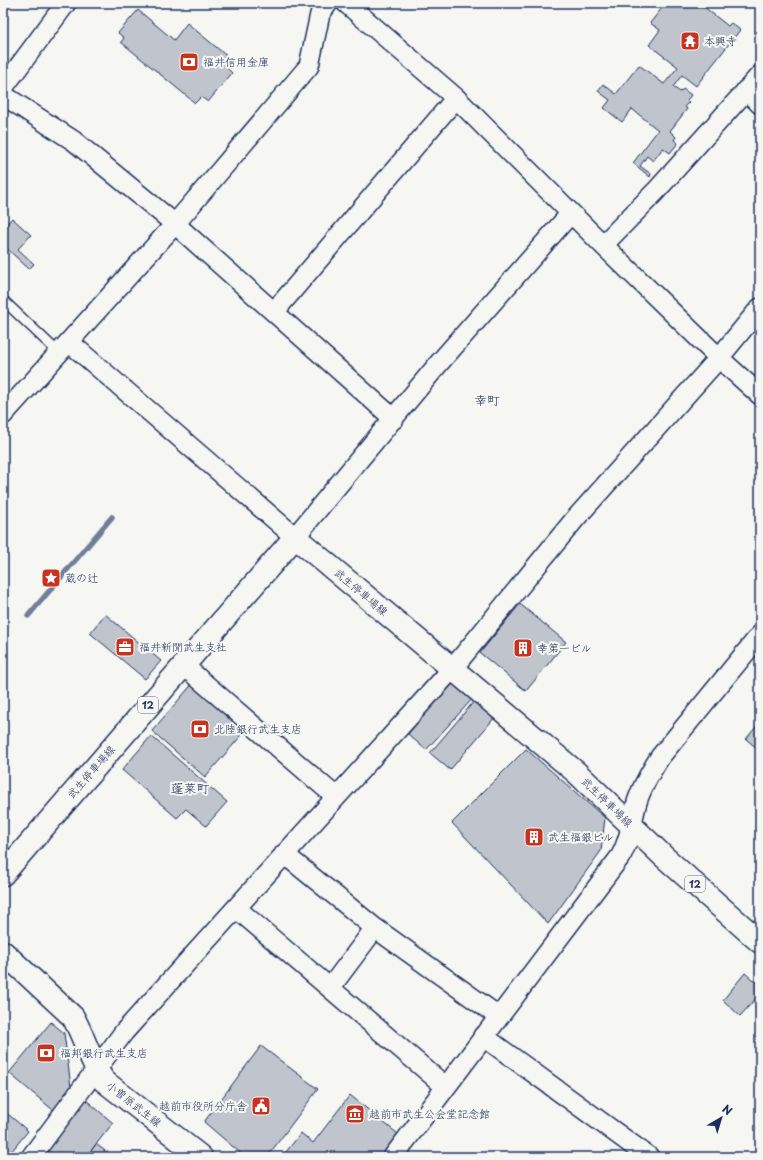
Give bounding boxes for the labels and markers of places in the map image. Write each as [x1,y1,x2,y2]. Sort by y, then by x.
temple icon: 本興寺 [679,30,701,52]
place label: 本興寺 [704,32,737,49]
bank icon: 福井信用金庫 [178,51,200,73]
place label: 福井信用金庫 [203,53,269,70]
place icon: 蔵の辻 [40,567,62,589]
place label: 蔵の辻 [65,569,98,586]
office icon: 福井新聞武生支社 [114,636,136,658]
building icon: 幸第一ビル [512,637,534,659]
place label: 福井新聞武生支社 [139,638,227,655]
place label: 幸第一ビル [537,639,592,656]
bank icon: 北陸銀行武生支店 [189,718,211,740]
place label: 北陸銀行武生支店 [214,720,302,737]
building icon: 武生福銀ビル [523,826,545,848]
place label: 武生福銀ビル [548,828,614,845]
bank icon: 福邦銀行武生支店 [35,1042,57,1064]
place label: 福邦銀行武生支店 [60,1044,148,1061]
public building icon: 越前市役所分庁舎 [250,1095,272,1117]
place label: 越前市役所分庁舎 [159,1097,247,1114]
museum icon: 越前市武生公会堂記念館 [344,1103,366,1125]
place label: 越前市武生公会堂記念館 [369,1105,490,1122]

